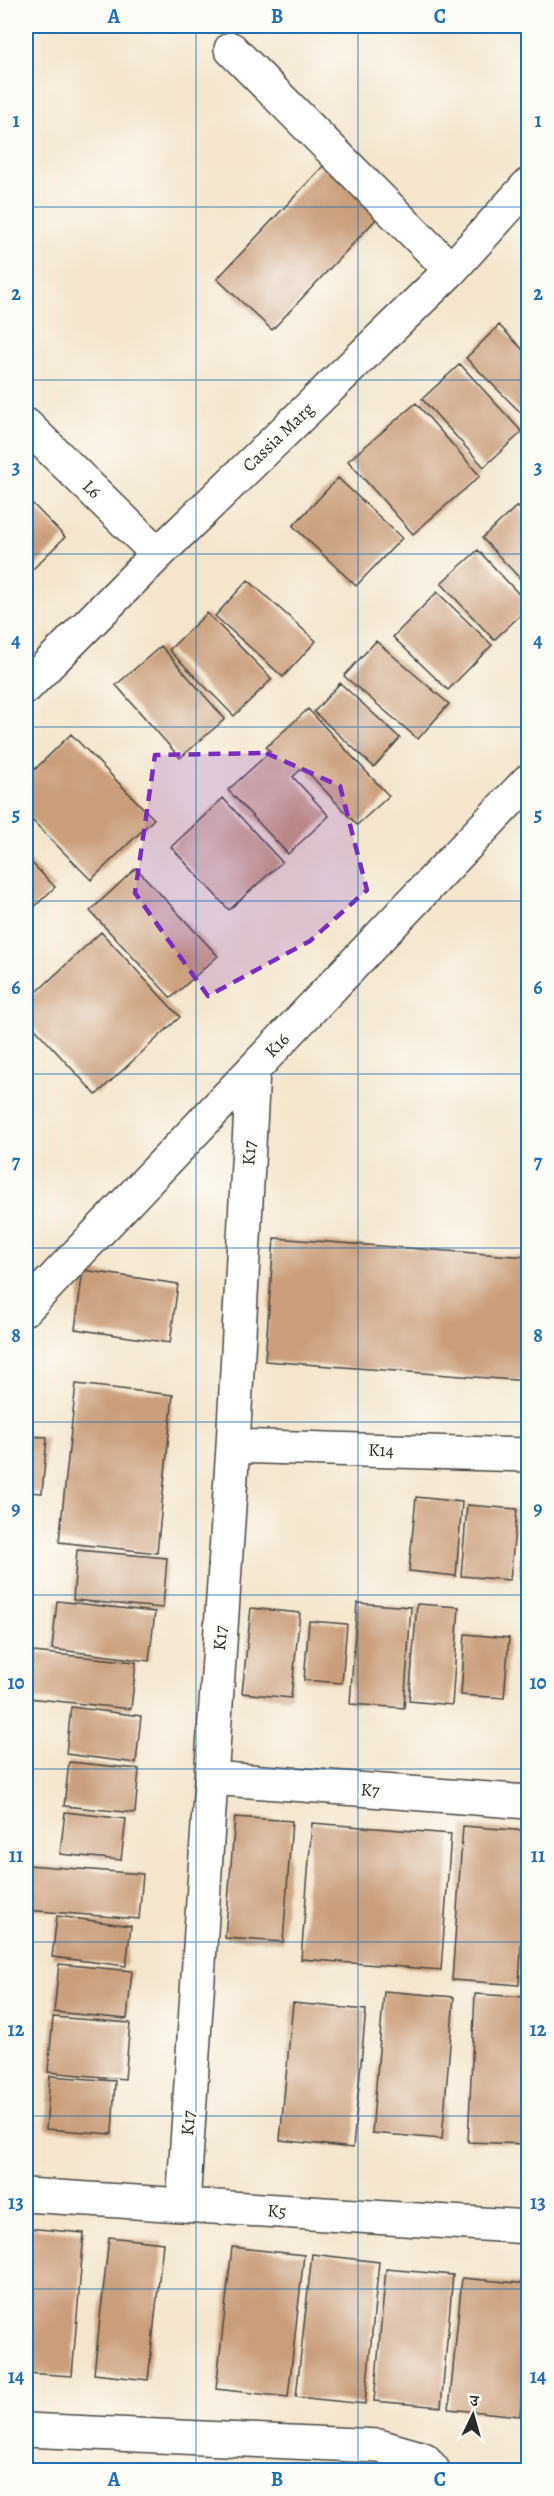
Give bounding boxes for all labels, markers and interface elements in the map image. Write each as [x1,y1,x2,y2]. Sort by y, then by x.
text: A [107,3,121,30]
text: B [271,3,283,30]
text: C [434,3,446,30]
text: 1 [12,107,20,134]
text: 1 [534,107,542,134]
text: 2 [11,280,21,307]
text: 2 [533,280,543,307]
street label: Cassia Marg [237,397,319,477]
text: 3 [12,454,20,481]
text: 3 [534,454,542,481]
street label: L6 [77,474,107,504]
text: 4 [11,627,21,654]
text: 4 [533,627,543,654]
text: 5 [12,801,20,828]
text: 5 [534,801,542,828]
text: 6 [11,974,21,1001]
text: 6 [533,974,543,1001]
street label: K16 [259,1027,295,1063]
street label: K17 [236,1139,262,1166]
text: 7 [12,1148,21,1175]
text: 7 [534,1148,543,1175]
text: 8 [11,1322,21,1349]
text: 8 [533,1322,543,1349]
street label: K14 [368,1438,394,1462]
text: 9 [11,1495,21,1522]
text: 9 [533,1495,543,1522]
street label: K17 [207,1624,233,1651]
text: 10 [7,1669,25,1696]
text: 10 [529,1669,547,1696]
street label: K7 [360,1777,381,1803]
text: 11 [9,1842,23,1869]
text: 11 [531,1842,545,1869]
text: 12 [8,2016,25,2043]
text: 12 [530,2016,547,2043]
street label: K17 [175,2109,201,2136]
text: 13 [8,2189,24,2216]
text: 13 [530,2189,546,2216]
street label: K5 [267,2198,287,2224]
text: 14 [8,2363,25,2390]
text: 14 [530,2363,547,2390]
north arrow [443,2385,503,2445]
text: उ [468,2390,481,2413]
text: A [107,2466,121,2493]
text: B [271,2466,283,2493]
text: C [434,2466,446,2493]

